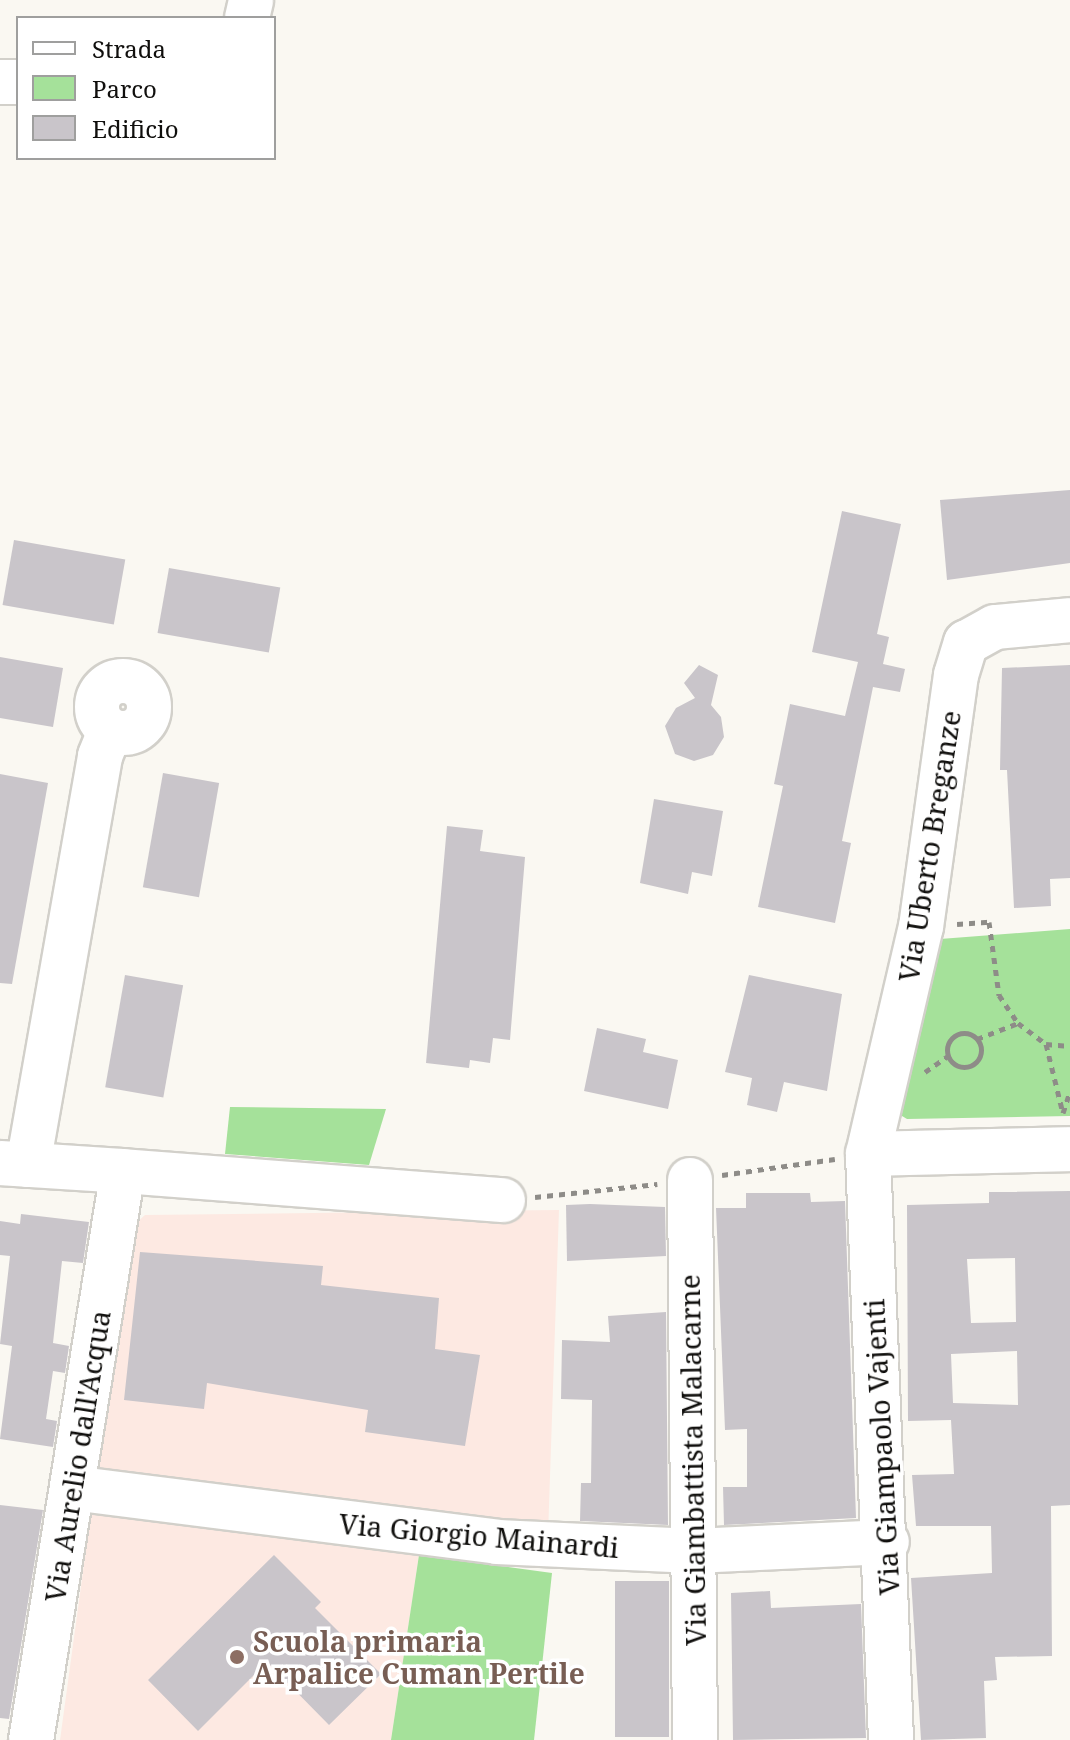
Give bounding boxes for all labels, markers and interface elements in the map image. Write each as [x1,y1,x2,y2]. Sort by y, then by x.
legend [16,16,276,160]
text: Strada [92,32,166,65]
text: Parco [92,72,157,105]
text: Edificio [92,112,179,145]
street label: Via Uberto Breganze [891,708,967,984]
street label: Via Giambattista Malacarne [672,1274,712,1646]
street label: Via Giampaolo Vajenti [856,1298,906,1596]
street label: Via Aurelio dall'Acqua [37,1308,117,1604]
street label: Via Giorgio Mainardi [338,1506,620,1564]
place label: Scuola primaria Arpalice Cuman Pertile [253,1624,585,1690]
marker: Scuola primaria Arpalice Cuman Pertile [228,1648,246,1666]

